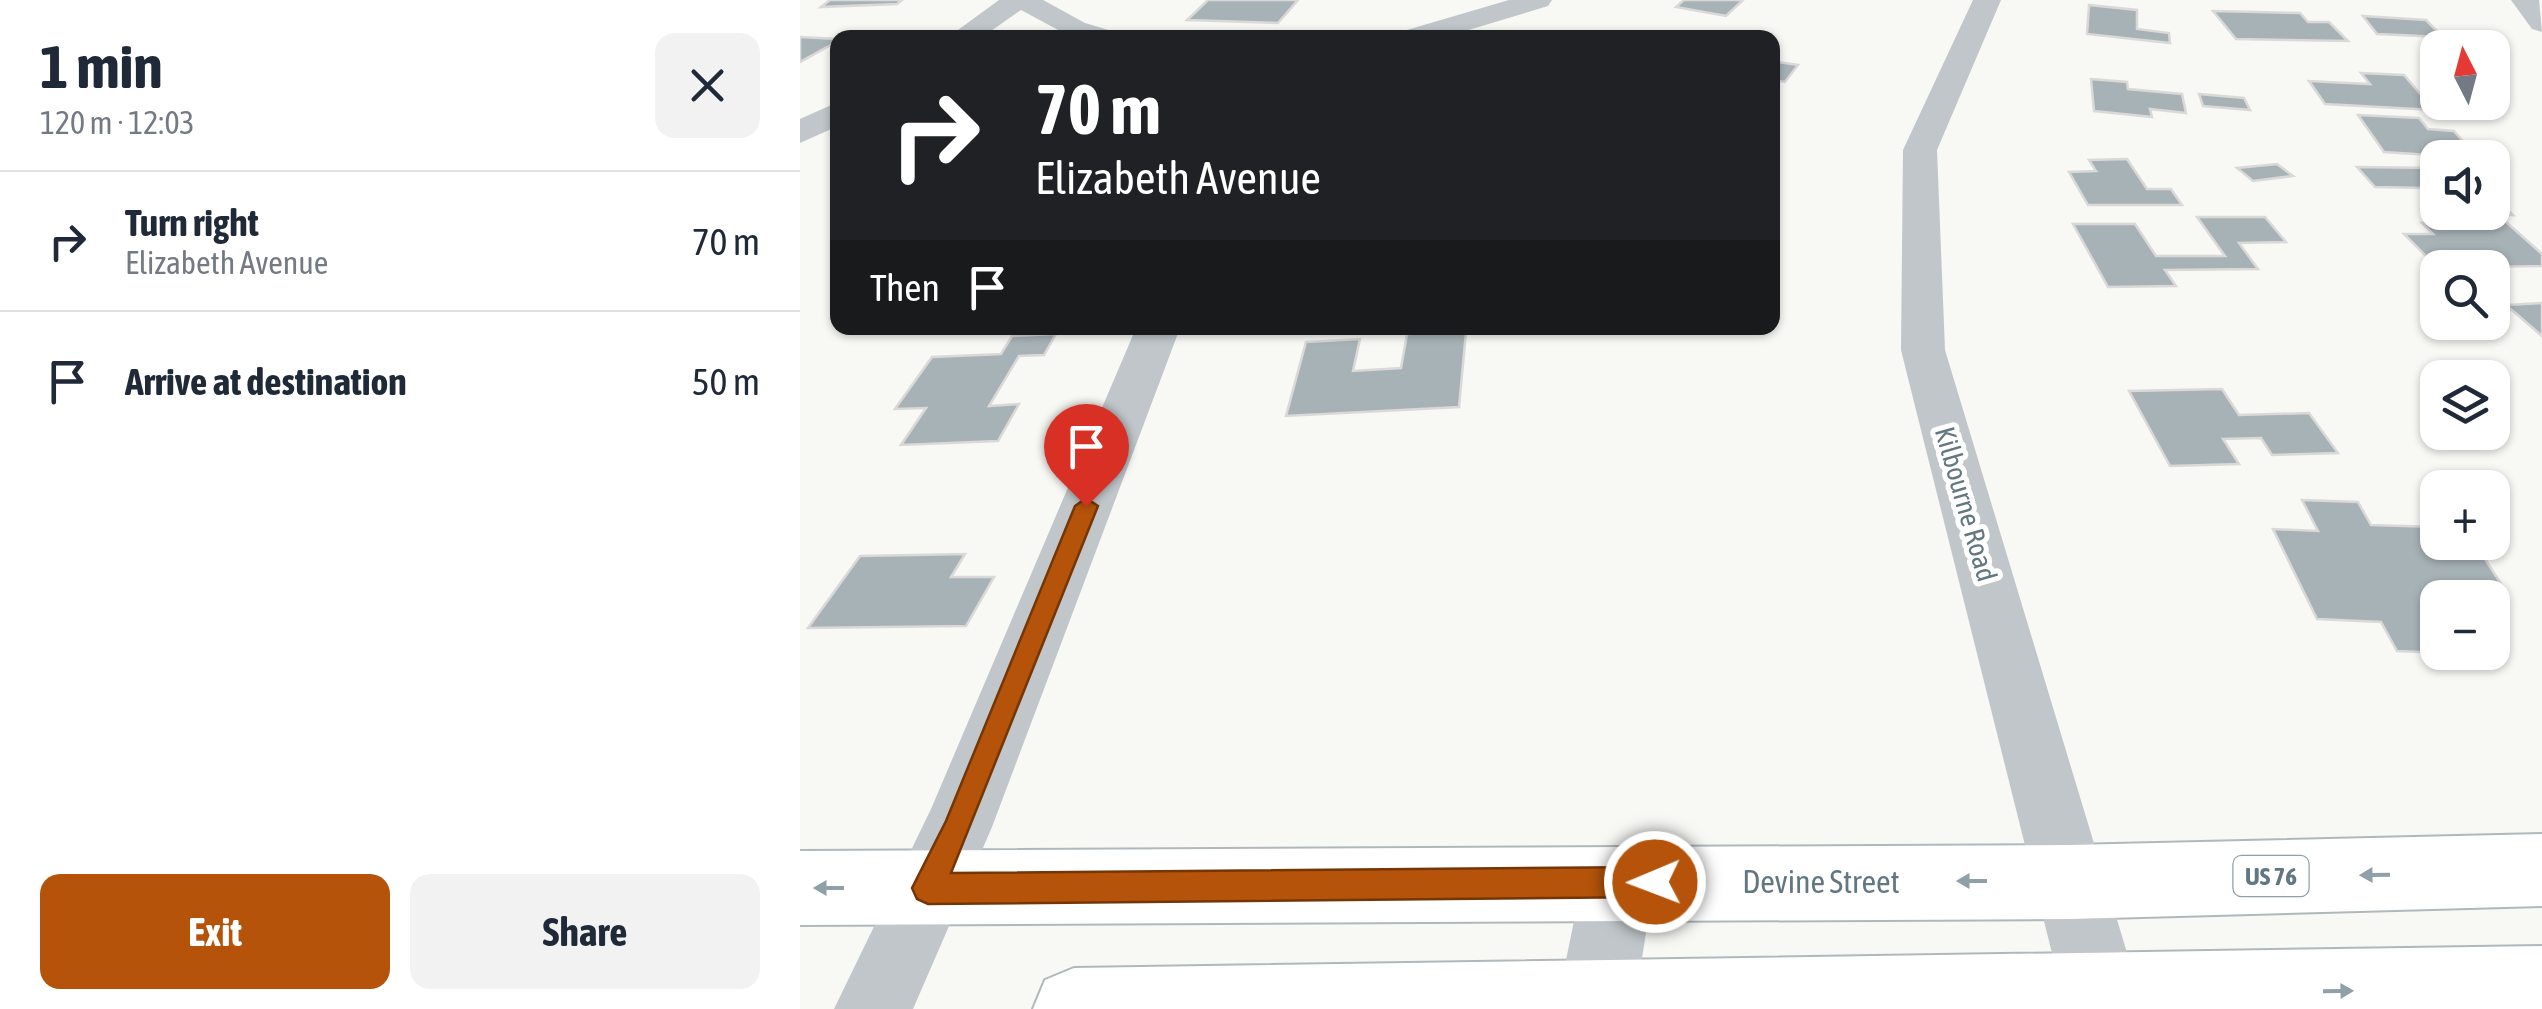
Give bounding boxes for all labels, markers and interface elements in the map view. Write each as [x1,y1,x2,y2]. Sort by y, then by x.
north arrow [2420,30,2510,120]
map controls [2420,30,2510,670]
text: 1 min [40,32,163,101]
button: close [655,33,760,138]
text: 70 m [1035,69,1161,149]
icon: right [870,70,1000,200]
text: 120 m · 12:03 [40,104,195,141]
button: sound [2420,140,2510,230]
text: Elizabeth Avenue [1035,152,1321,204]
text: Turn right [125,201,259,244]
icon: right [40,214,95,269]
text: 70 m [692,220,760,263]
text: Elizabeth Avenue [125,244,328,281]
button: search [2420,250,2510,340]
icon: arrive [960,260,1015,315]
text: Then [870,266,940,309]
icon: arrive [40,354,95,409]
text: Arrive at destination [125,360,407,403]
text: 50 m [692,360,760,403]
button: layers [2420,360,2510,450]
pin [1044,404,1129,507]
icon: arrive [1059,419,1114,474]
street label: Kilbourne Road [1929,423,2003,585]
button: + [2420,470,2510,560]
button: − [2420,580,2510,670]
position arrow [1603,830,1707,934]
road number: US 76 [2234,856,2308,896]
street label: Devine Street [1742,863,1900,900]
one-way arrow [2359,867,2391,883]
one-way arrow [1956,873,1988,889]
button: Exit [40,874,390,989]
button: Share [410,874,760,989]
one-way arrow [813,880,845,896]
one-way arrow [2323,982,2355,998]

